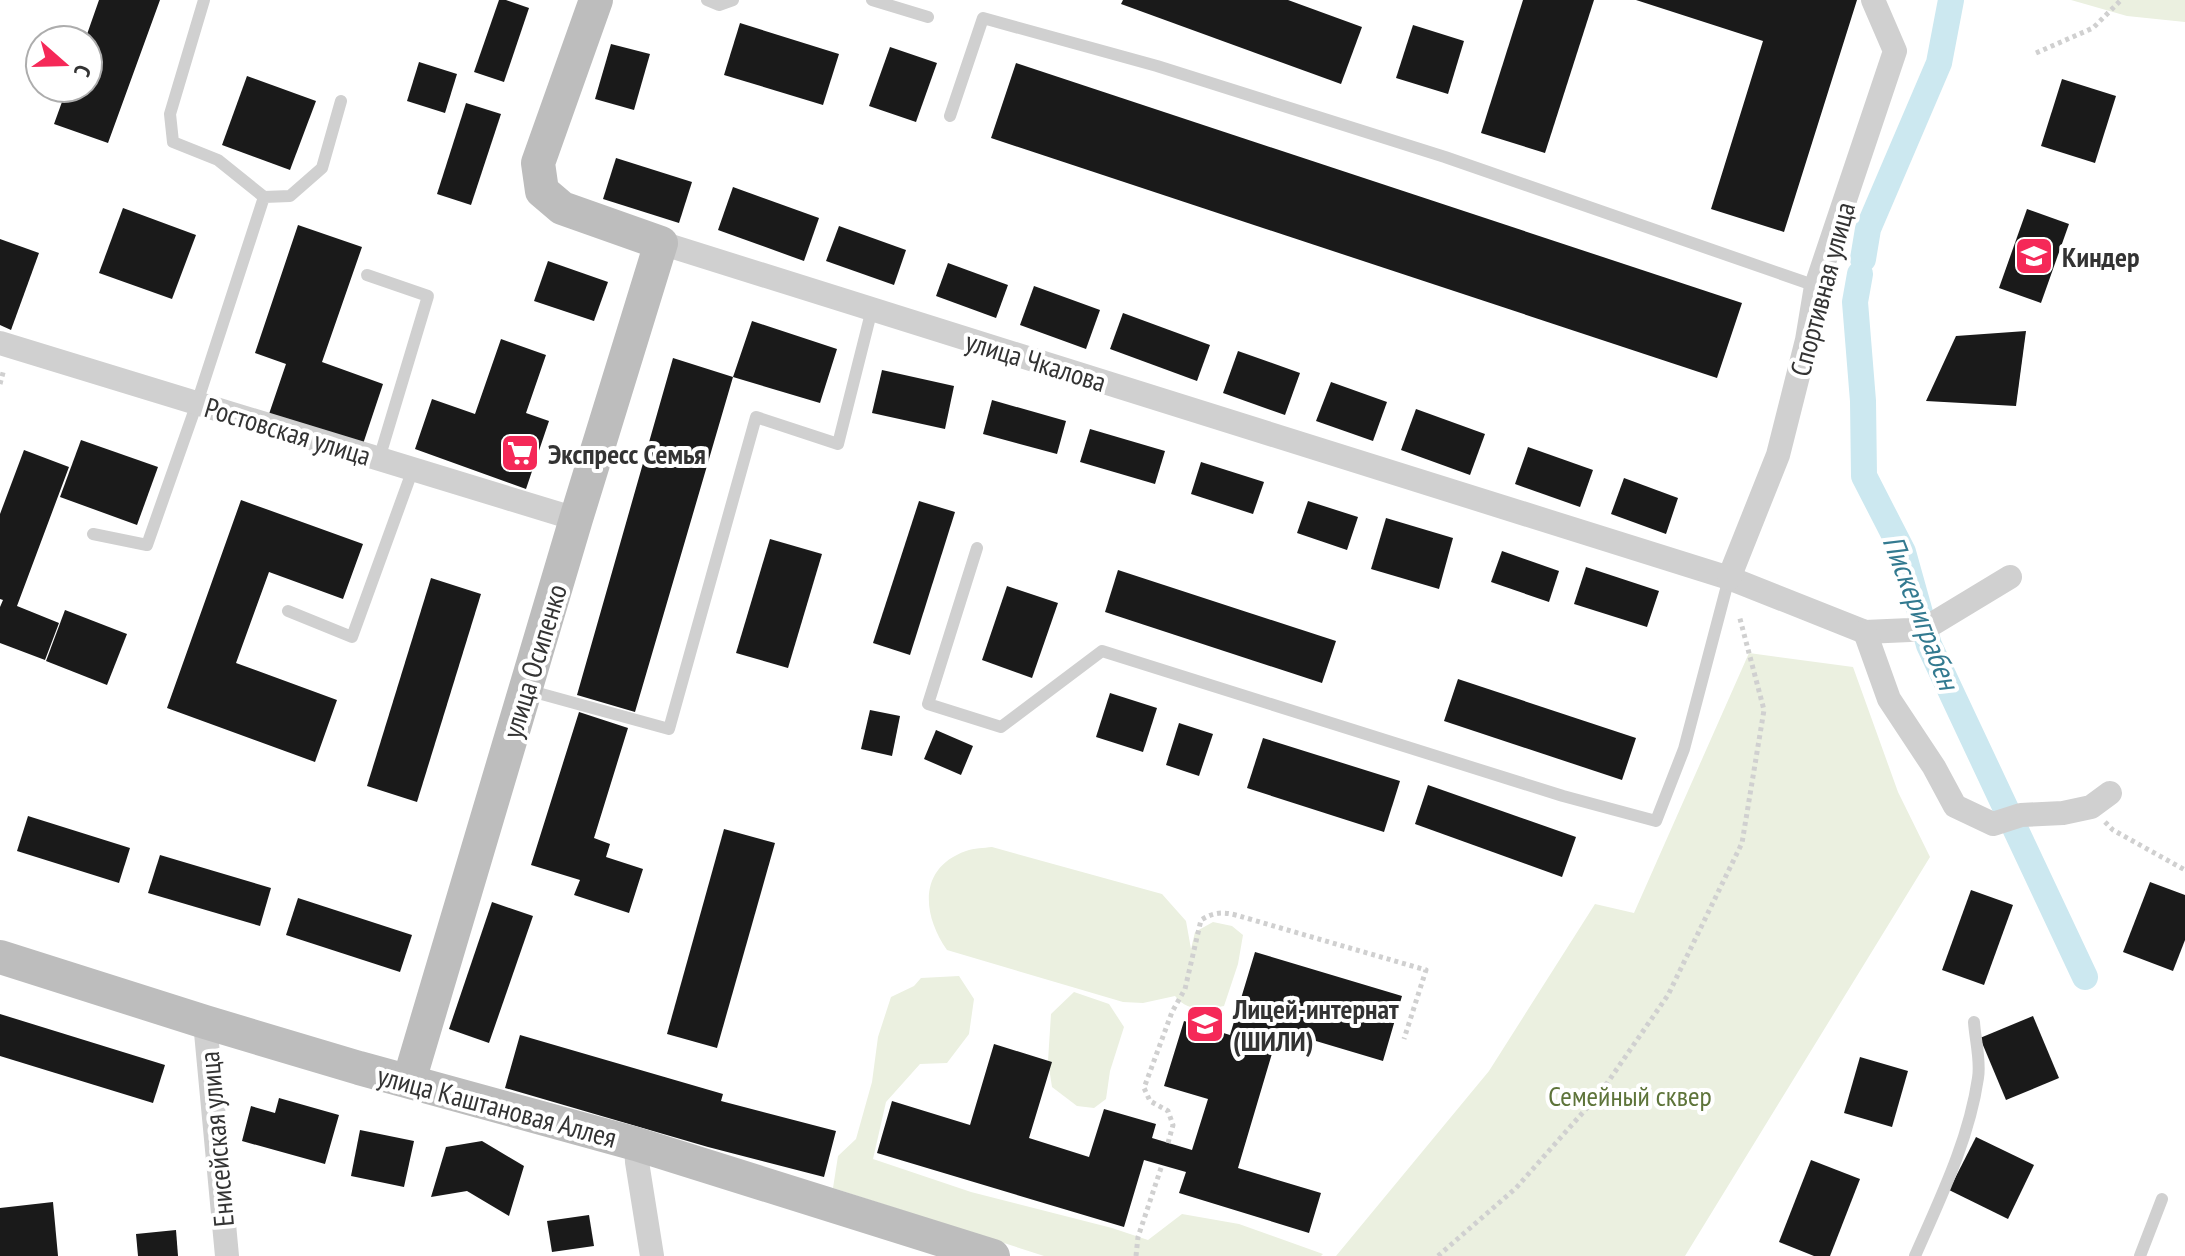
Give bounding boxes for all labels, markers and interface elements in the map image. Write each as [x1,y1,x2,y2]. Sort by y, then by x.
north arrow [24,24,104,104]
text: С [68,61,98,80]
street label: Спортивная улица [1781,198,1863,380]
school or university icon: Киндер [2013,235,2055,277]
place label: Киндер [2062,238,2139,275]
street label: улица Чкалова [961,322,1111,400]
street label: Ростовская улица [201,388,375,474]
supermarket icon: Экспресс Семья [499,432,541,474]
place label: Экспресс Семья [548,435,706,472]
water label: Пискериграбен [1875,529,1970,697]
street label: улица Осипенко [493,579,575,743]
place label: Лицей-интернат (ШИЛИ) [1232,990,1399,1059]
school or university icon: Лицей-интернат (ШИЛИ) [1184,1003,1226,1045]
street label: Енисейская улица [190,1050,242,1228]
street label: улица Каштановая Аллея [373,1056,621,1156]
park label: Семейный сквер [1548,1077,1712,1114]

